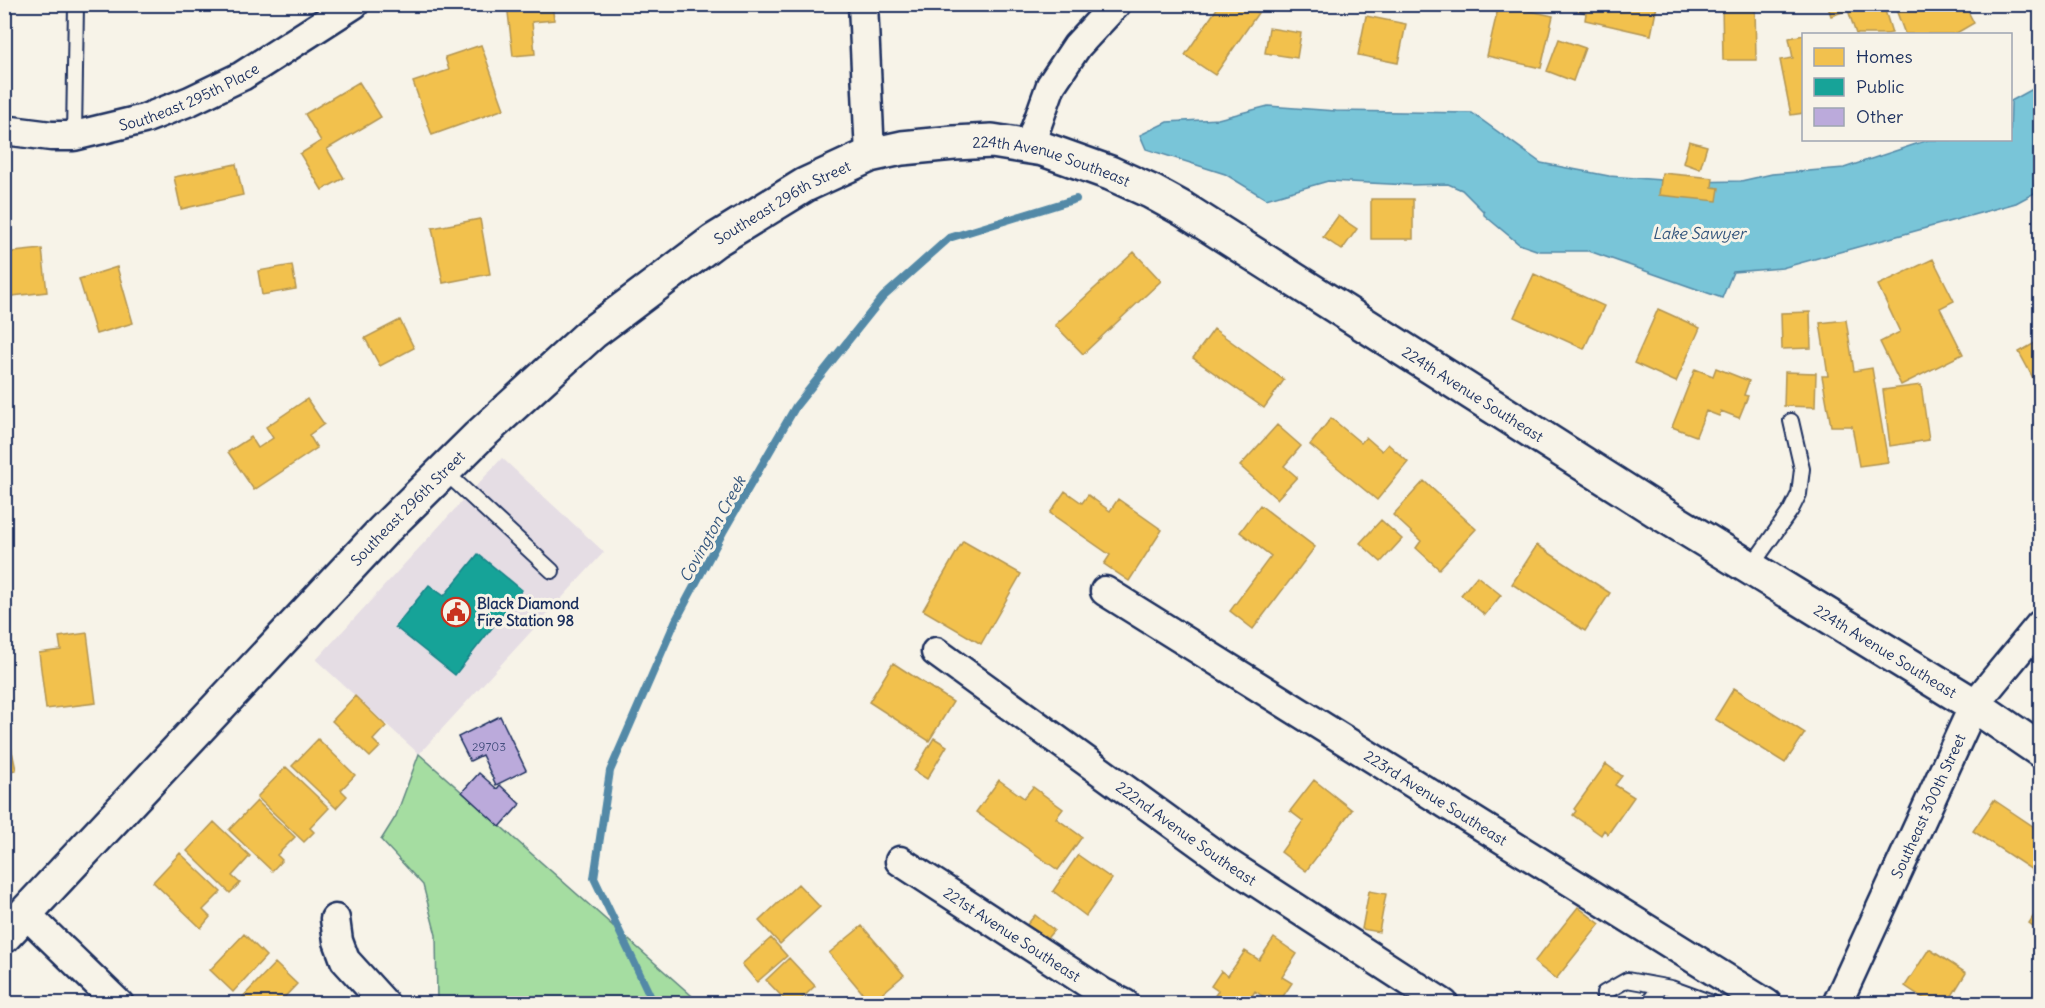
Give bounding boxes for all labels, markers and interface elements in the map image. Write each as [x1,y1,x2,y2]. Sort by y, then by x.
legend [1802,33,2012,141]
text: Homes [1856,45,1913,68]
street label: Southeast 295th Place [117,58,262,134]
text: Public [1856,75,1905,98]
text: Other [1856,105,1904,128]
street label: 224th Avenue Southeast [972,131,1133,190]
street label: Southeast 296th Street [710,156,853,248]
water label: Lake Sawyer [1652,223,1748,243]
street label: 224th Avenue Southeast [1399,342,1547,446]
street label: Southeast 296th Street [346,447,468,569]
water label: Covington Creek [675,471,750,586]
place label: Black Diamond Fire Station 98 [477,594,579,630]
public building icon: Black Diamond Fire Station 98 [440,596,472,628]
street label: 224th Avenue Southeast [1811,600,1960,702]
street label: Southeast 300th Street [1886,730,1969,881]
house number: 29703 [472,739,506,754]
street label: 223rd Avenue Southeast [1361,746,1511,849]
street label: 222nd Avenue Southeast [1113,777,1260,889]
street label: 221st Avenue Southeast [940,883,1084,986]

